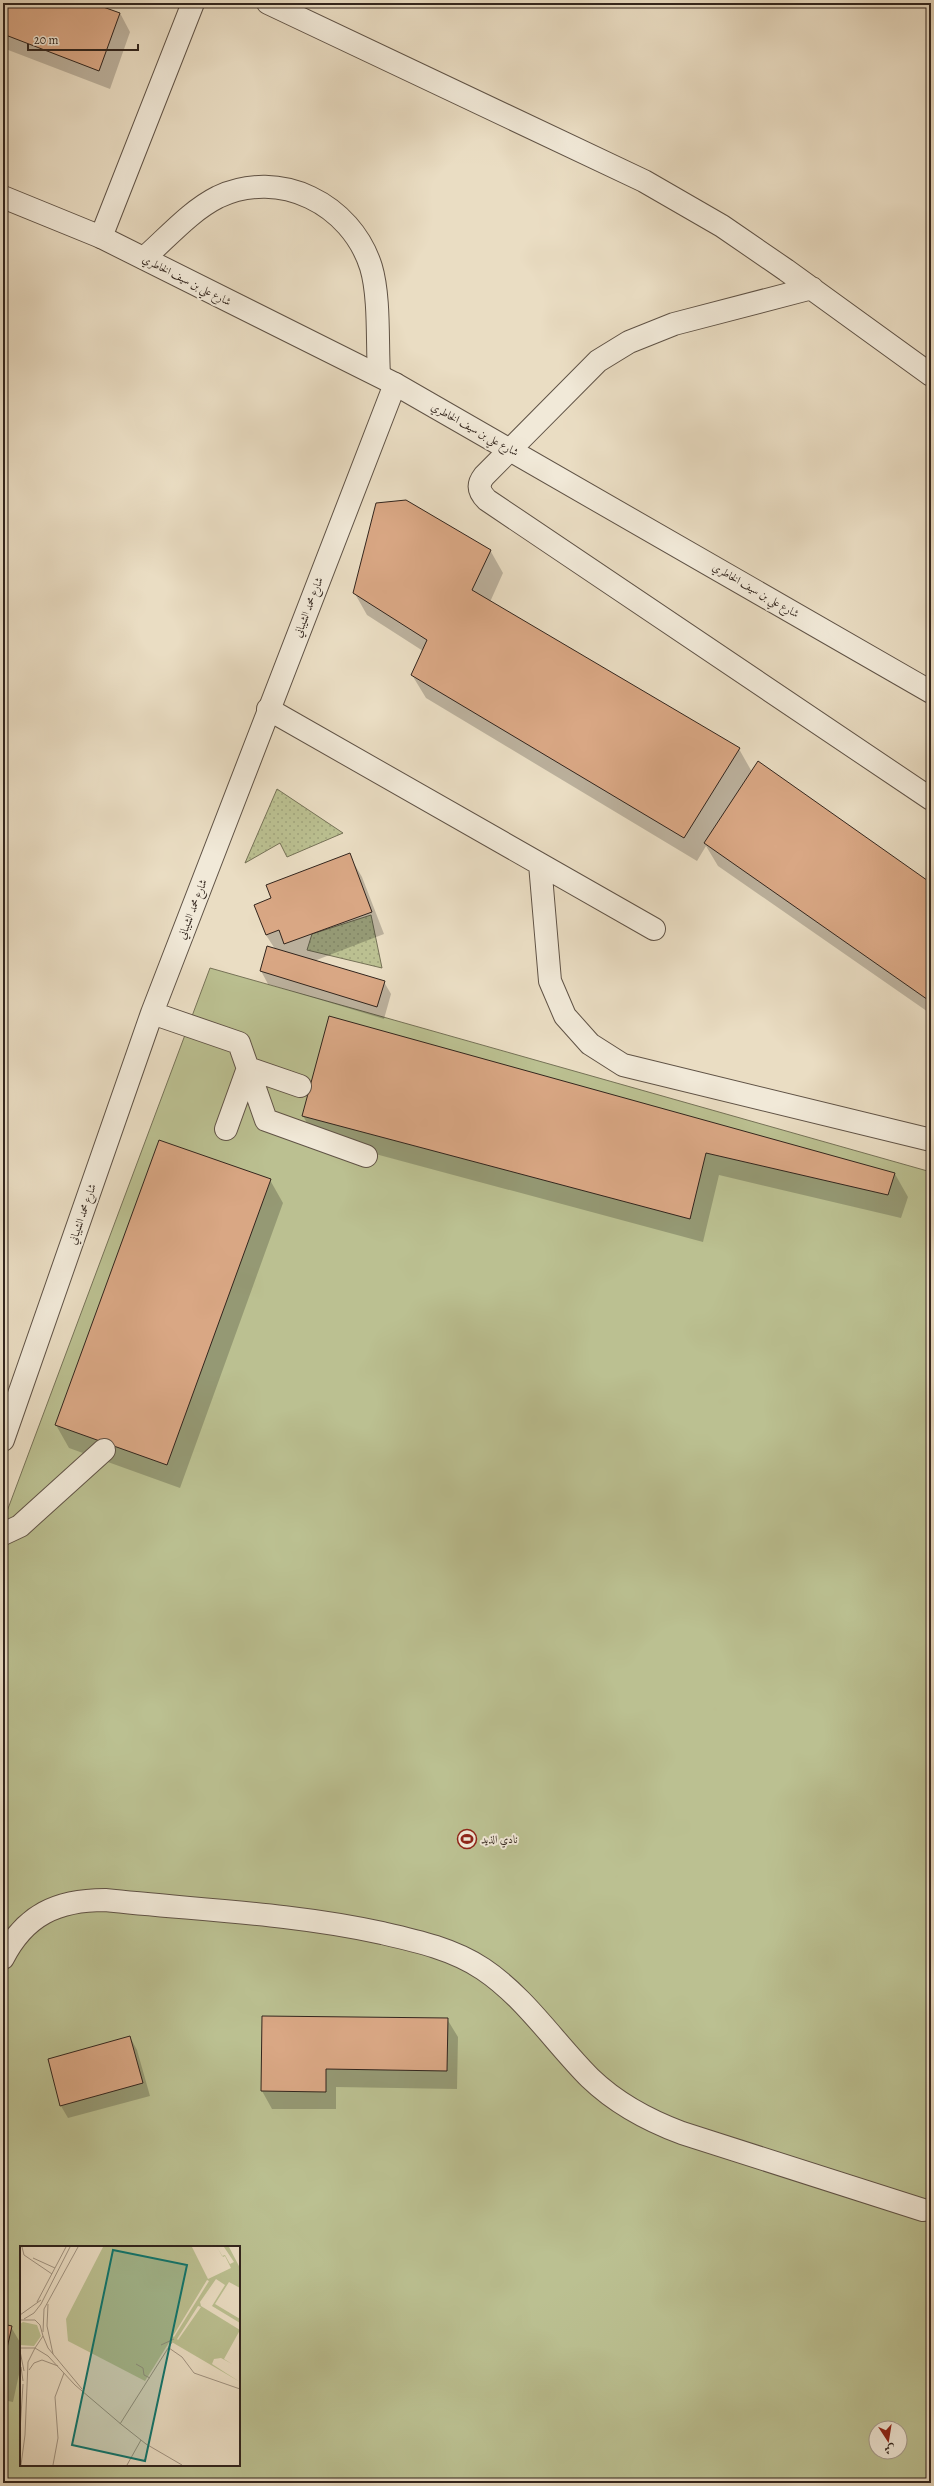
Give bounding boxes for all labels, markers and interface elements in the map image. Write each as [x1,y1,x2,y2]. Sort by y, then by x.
scale bar [28,26,138,52]
text: 20 m [34,32,58,48]
street label: شارع علي بن سيف الخاطري [138,252,234,312]
street label: شارع علي بن سيف الخاطري [427,399,521,462]
street label: شارع علي بن سيف الخاطري [708,559,802,624]
street label: شارع محمد الشيباني [290,575,329,640]
street label: شارع محمد الشيباني [174,877,213,942]
street label: شارع محمد الشيباني [65,1182,102,1247]
sports icon: نادي الذيد [456,1828,478,1850]
place label: نادي الذيد [481,1832,518,1848]
inset map [20,2246,240,2466]
north arrow [868,2420,908,2460]
text: ش [883,2441,897,2458]

